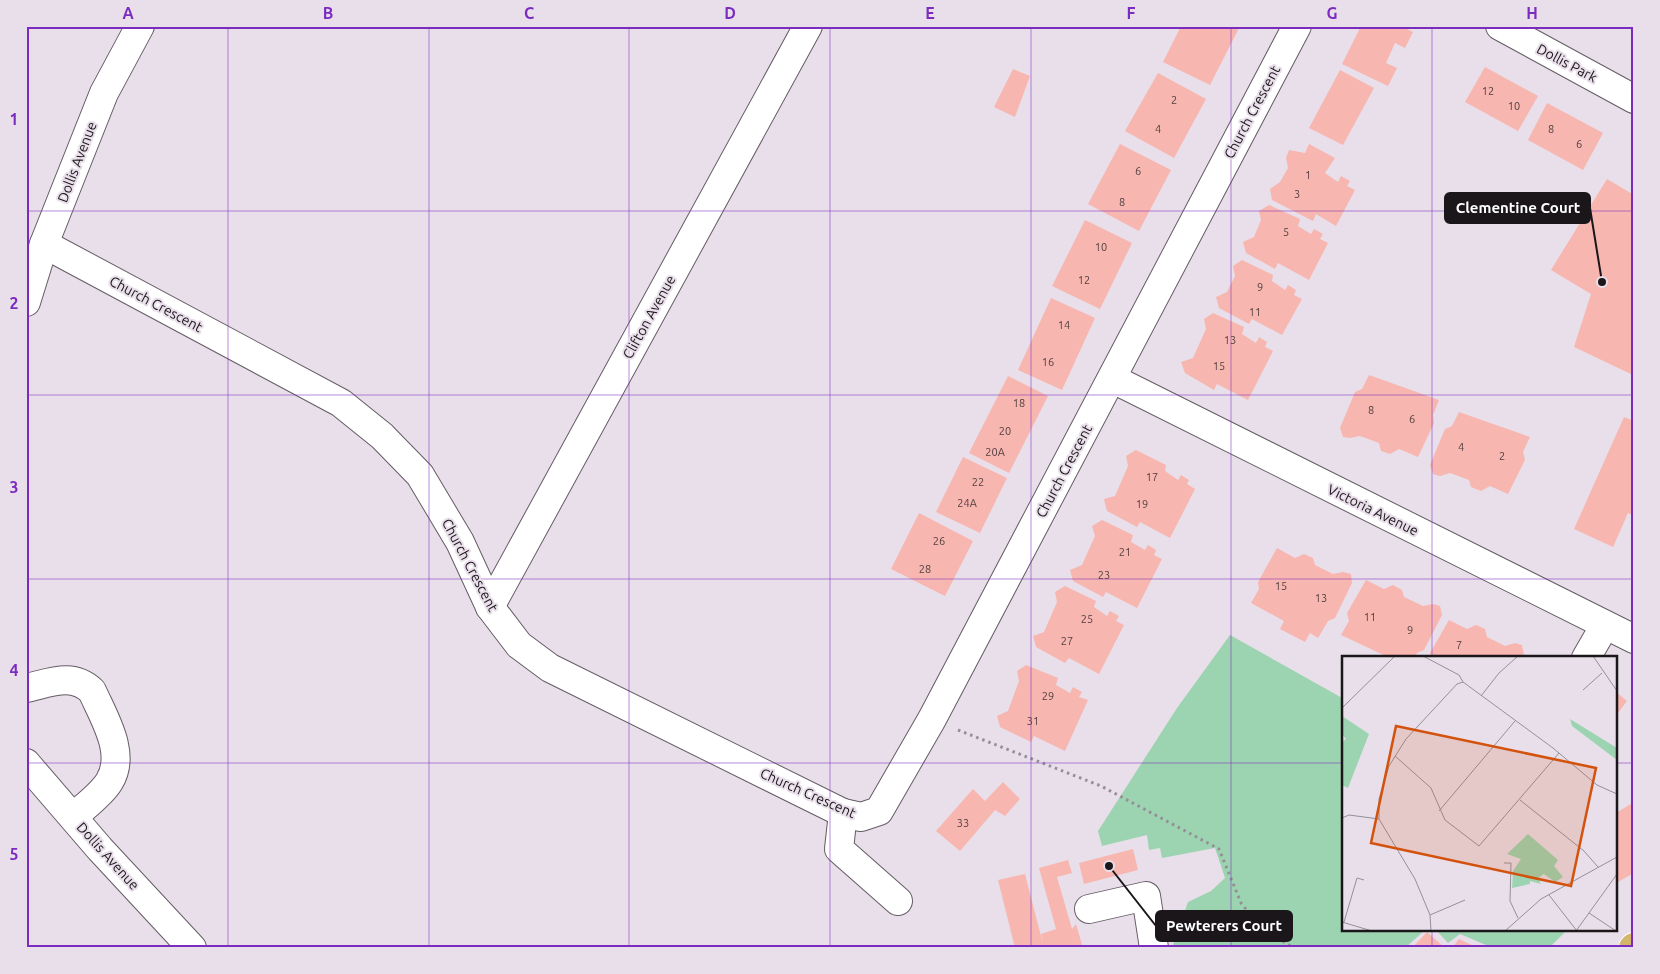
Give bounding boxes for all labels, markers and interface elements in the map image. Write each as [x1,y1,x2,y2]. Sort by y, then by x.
text: A [122,4,134,22]
text: B [323,4,333,22]
text: C [524,4,534,22]
text: D [724,4,736,22]
text: E [925,4,935,22]
text: F [1127,4,1136,22]
text: G [1326,4,1338,22]
text: H [1526,4,1538,22]
street label: Dollis Park [1534,40,1600,86]
street label: Church Crescent [1221,62,1283,161]
house number: 12 [1482,85,1494,97]
house number: 2 [1171,94,1177,106]
house number: 10 [1508,100,1520,112]
text: 1 [9,110,19,128]
street label: Dollis Avenue [54,119,100,205]
house number: 4 [1155,123,1161,135]
house number: 8 [1548,123,1554,135]
house number: 6 [1576,138,1582,150]
house number: 6 [1135,165,1141,177]
house number: 1 [1305,169,1311,181]
house number: 3 [1294,188,1300,200]
callout: Clementine Court [1445,193,1590,223]
house number: 8 [1119,196,1125,208]
text: Clementine Court [1456,199,1581,216]
house number: 5 [1283,226,1289,238]
house number: 10 [1095,241,1107,253]
street label: Clifton Avenue [619,272,679,362]
street label: Church Crescent [107,273,206,335]
house number: 12 [1078,274,1090,286]
house number: 9 [1257,281,1263,293]
text: 2 [9,294,19,312]
house number: 11 [1249,306,1261,318]
house number: 14 [1058,319,1070,331]
house number: 13 [1224,334,1236,346]
house number: 16 [1042,356,1054,368]
house number: 15 [1213,360,1225,372]
house number: 18 [1013,397,1025,409]
house number: 8 [1368,404,1374,416]
house number: 6 [1409,413,1415,425]
street label: Church Crescent [1033,421,1095,520]
house number: 20 [999,425,1011,437]
house number: 4 [1458,441,1464,453]
house number: 20A [985,446,1006,458]
house number: 2 [1499,450,1505,462]
house number: 17 [1146,471,1158,483]
house number: 22 [972,476,984,488]
text: 3 [9,478,19,496]
street label: Victoria Avenue [1325,481,1421,539]
house number: 24A [957,497,978,509]
house number: 19 [1136,498,1148,510]
street label: Church Crescent [439,516,501,615]
house number: 26 [933,535,945,547]
house number: 21 [1119,546,1131,558]
house number: 28 [919,563,931,575]
house number: 23 [1098,569,1110,581]
house number: 15 [1275,580,1287,592]
house number: 13 [1315,592,1327,604]
house number: 11 [1364,611,1376,623]
house number: 25 [1081,613,1093,625]
house number: 9 [1407,624,1413,636]
house number: 27 [1061,635,1073,647]
house number: 7 [1456,639,1462,651]
inset map [1342,656,1618,932]
text: 4 [9,661,19,679]
house number: 29 [1042,690,1054,702]
house number: 31 [1027,715,1039,727]
street label: Church Crescent [758,765,859,821]
house number: 33 [957,817,969,829]
street label: Dollis Avenue [74,819,142,893]
text: 5 [9,845,19,863]
callout: Pewterers Court [1156,911,1292,941]
text: Pewterers Court [1166,917,1282,934]

